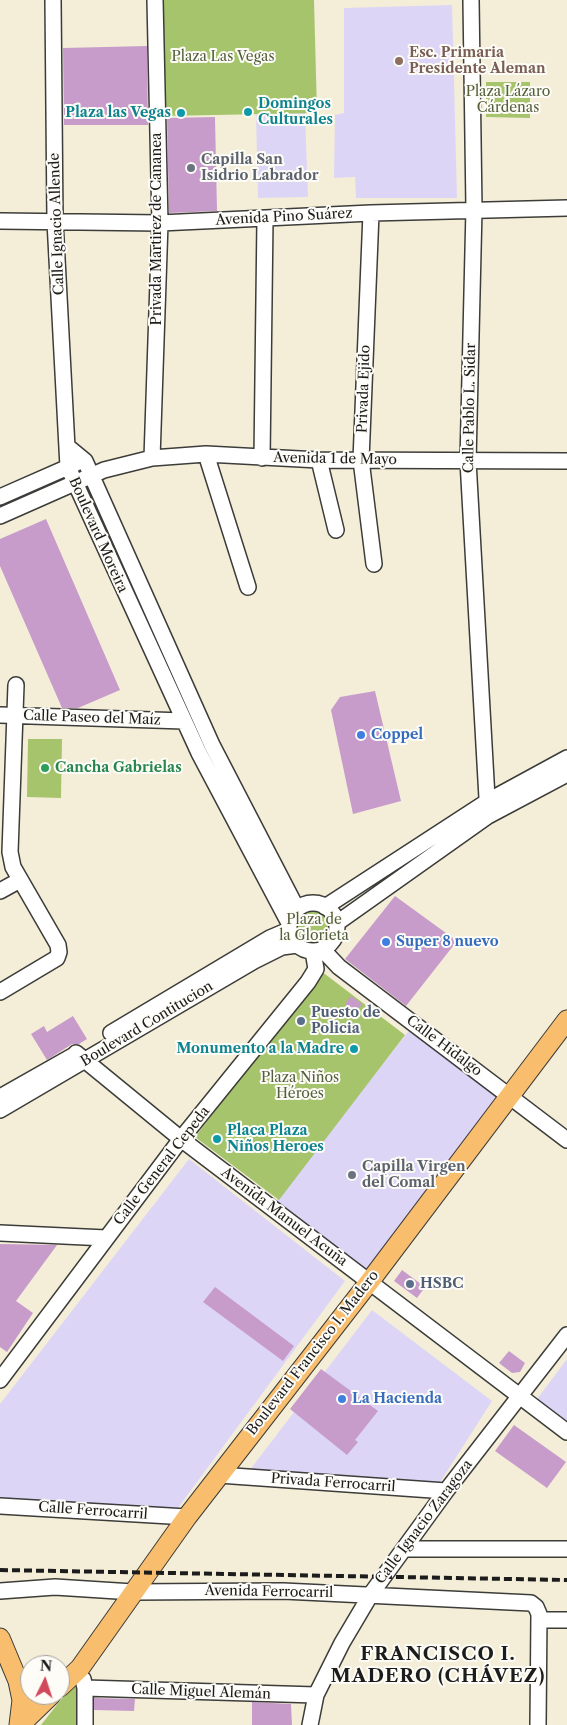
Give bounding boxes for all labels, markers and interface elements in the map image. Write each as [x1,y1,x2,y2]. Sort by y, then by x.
place label: Esc. Primaria Presidente Aleman [409,45,546,78]
park label: Plaza Las Vegas [171,49,275,65]
marker: Esc. Primaria Presidente Aleman [393,55,405,67]
park label: Plaza Lázaro Cárdenas [466,84,550,116]
place label: Domingos Culturales [258,96,333,128]
place label: Plaza las Vegas [65,105,171,121]
marker: Domingos Culturales [242,106,254,118]
marker: Plaza las Vegas [175,107,187,119]
street label: Privada Martirez de Cananea [149,133,165,325]
place label: Capilla San Isidrio Labrador [201,152,319,184]
street label: Calle Ignacio Allende [46,153,68,295]
marker: Capilla San Isidrio Labrador [185,162,197,174]
street label: Avenida Pino Suárez [215,205,353,229]
street label: Calle Pablo L. Sidar [460,343,480,473]
street label: Privada Ejido [354,345,374,433]
street label: Avenida 1 de Mayo [273,450,397,468]
street label: Boulevard Moreira [65,475,131,595]
street label: Calle Paseo del Maíz [23,707,161,729]
place label: Coppel [371,727,423,743]
marker: Coppel [355,729,367,741]
place label: Cancha Gabrielas [55,760,182,776]
marker: Cancha Gabrielas [39,762,51,774]
park label: Plaza de la Glorieta [279,912,349,944]
place label: Super 8 nuevo [396,934,499,950]
marker: Super 8 nuevo [380,936,392,948]
street label: Boulevard Contitucion [78,978,216,1070]
place label: Puesto de Policia [311,1005,380,1038]
street label: Calle Hidalgo [403,1012,485,1080]
marker: Puesto de Policia [295,1015,307,1027]
place label: Monumento a la Madre [176,1041,344,1057]
marker: Monumento a la Madre [348,1043,360,1055]
park label: Plaza Niños Héroes [261,1070,339,1102]
street label: Calle General Cepeda [110,1103,214,1229]
place label: Placa Plaza Niños Heroes [227,1123,324,1156]
marker: Placa Plaza Niños Heroes [211,1133,223,1145]
place label: Capilla Virgen del Comal [362,1159,466,1192]
street label: Avenida Manuel Acuña [218,1164,350,1270]
marker: Capilla Virgen del Comal [346,1169,358,1181]
street label: Boulevard Francisco I. Madero [243,1267,383,1439]
place label: HSBC [420,1276,463,1292]
marker: HSBC [404,1278,416,1290]
place label: La Hacienda [352,1391,442,1407]
marker: La Hacienda [336,1393,348,1405]
street label: Calle Ignacio Zaragoza [372,1457,476,1587]
street label: Privada Ferrocarril [270,1470,396,1496]
street label: Calle Ferrocarril [38,1499,148,1523]
street label: Avenida Ferrocarril [205,1582,333,1602]
district label: FRANCISCO I. MADERO (CHÁVEZ) [329,1644,547,1688]
north arrow [20,1655,70,1705]
text: N [39,1657,53,1675]
street label: Calle Miguel Alemán [131,1681,271,1703]

